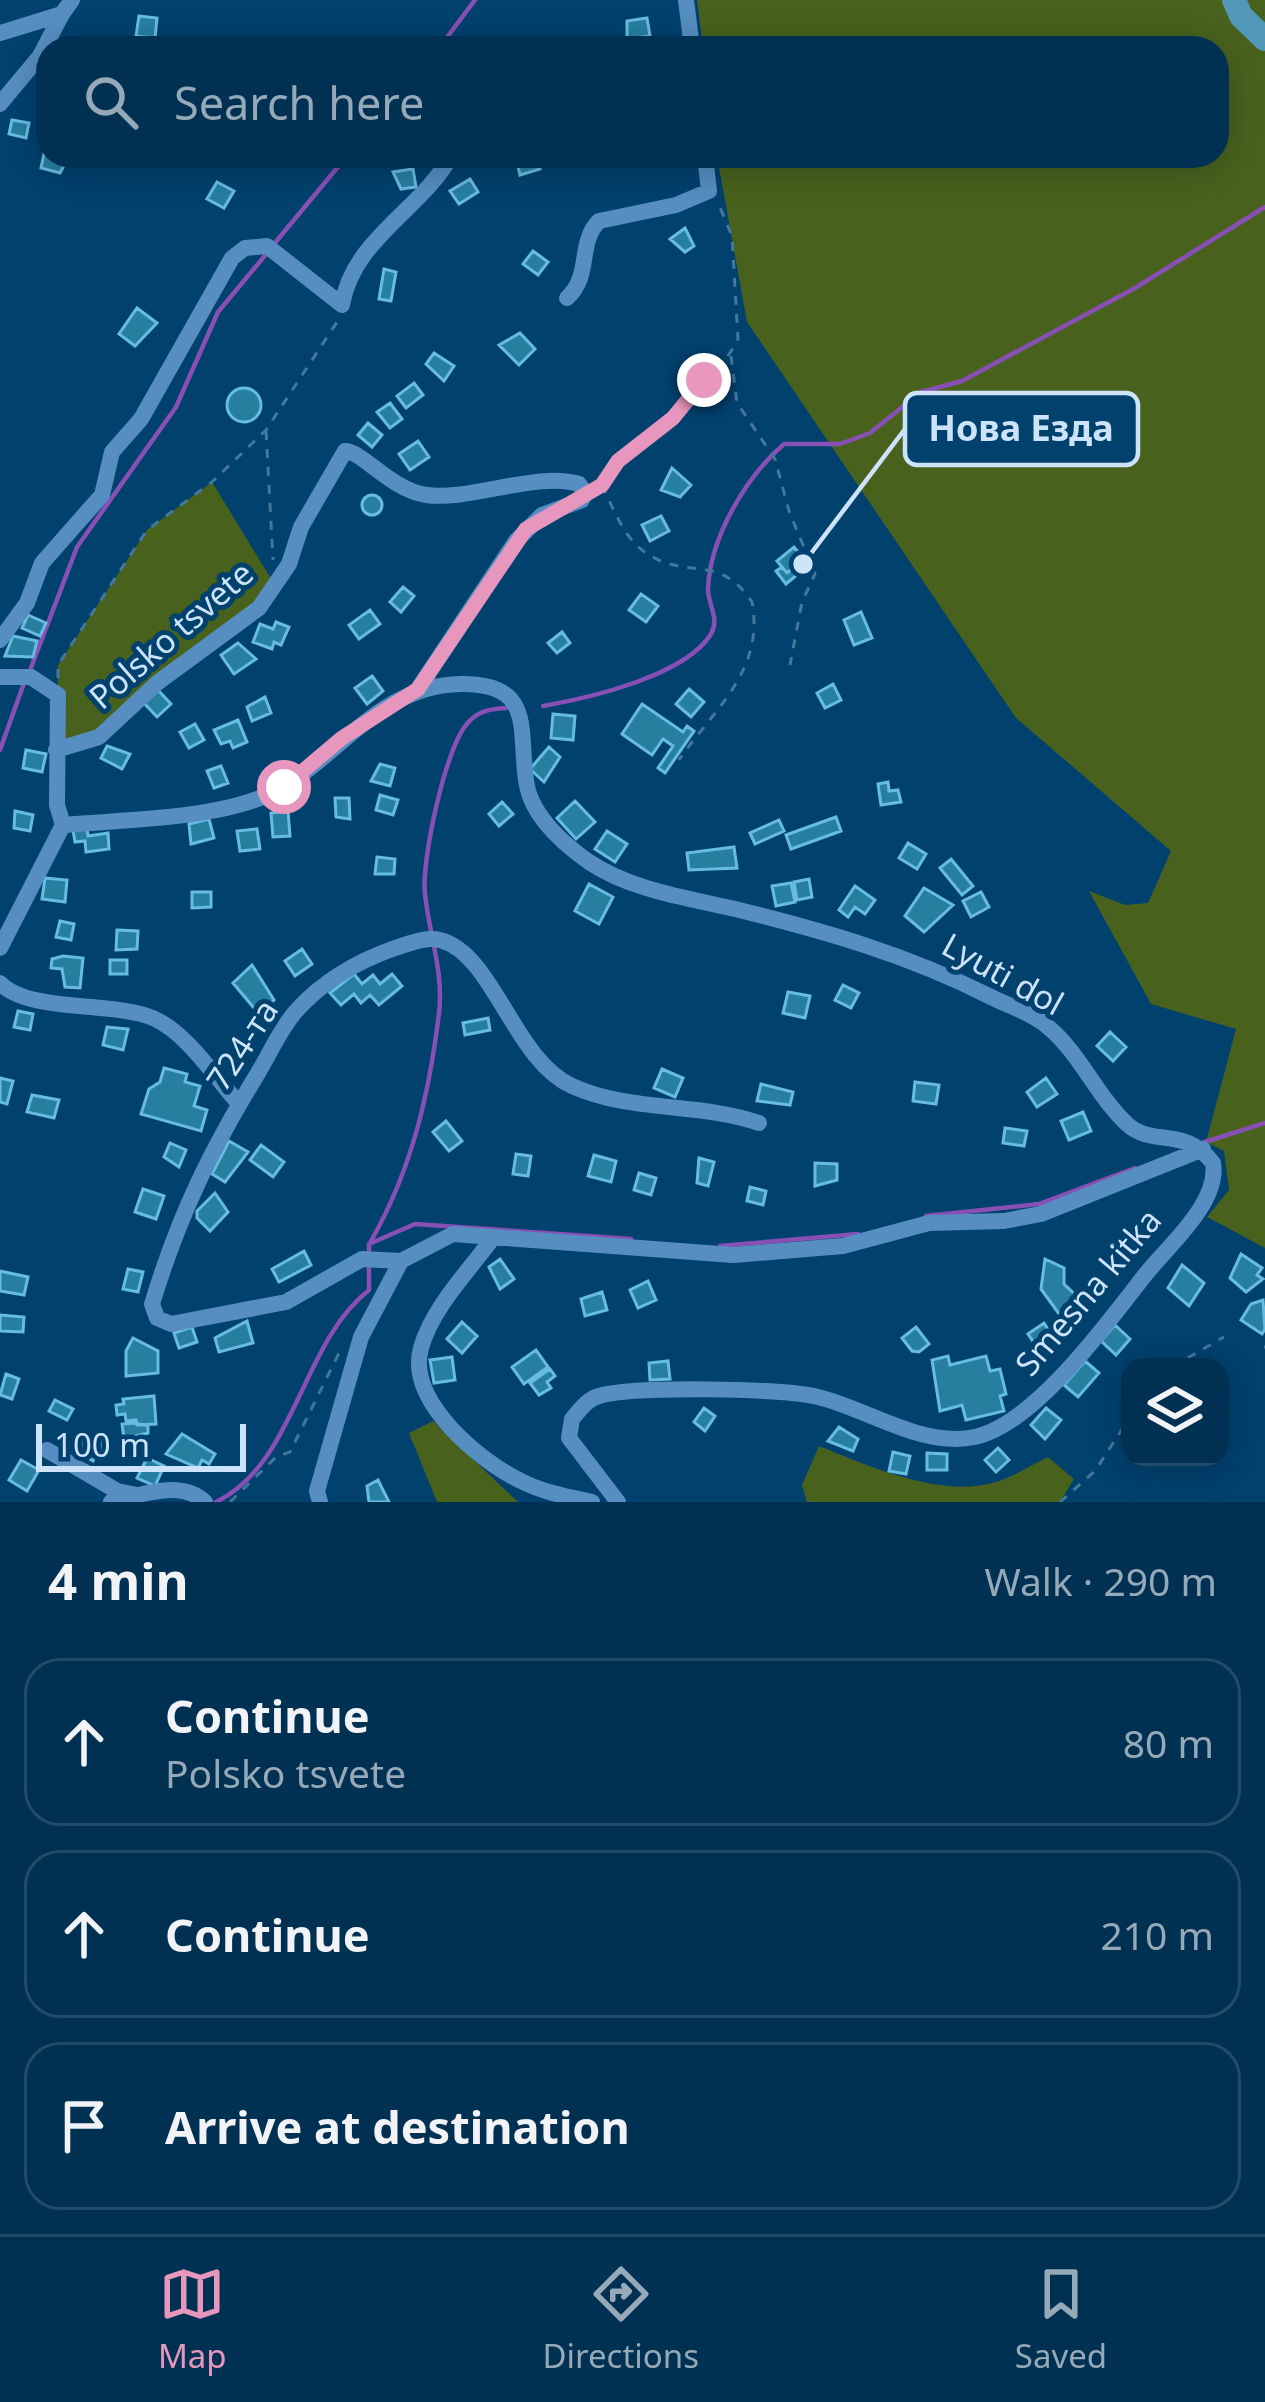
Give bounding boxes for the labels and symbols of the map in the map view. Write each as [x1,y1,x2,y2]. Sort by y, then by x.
route end [677,353,731,407]
callout: Нова Езда [905,393,1138,465]
text: Нова Езда [928,403,1114,452]
street label: Polsko tsvete [79,551,262,719]
route start [257,760,311,814]
street label: Lyuti dol [934,922,1072,1025]
street label: 724-та [195,990,288,1099]
street label: Smesna kitka [1004,1199,1171,1385]
scale bar [36,1418,246,1471]

